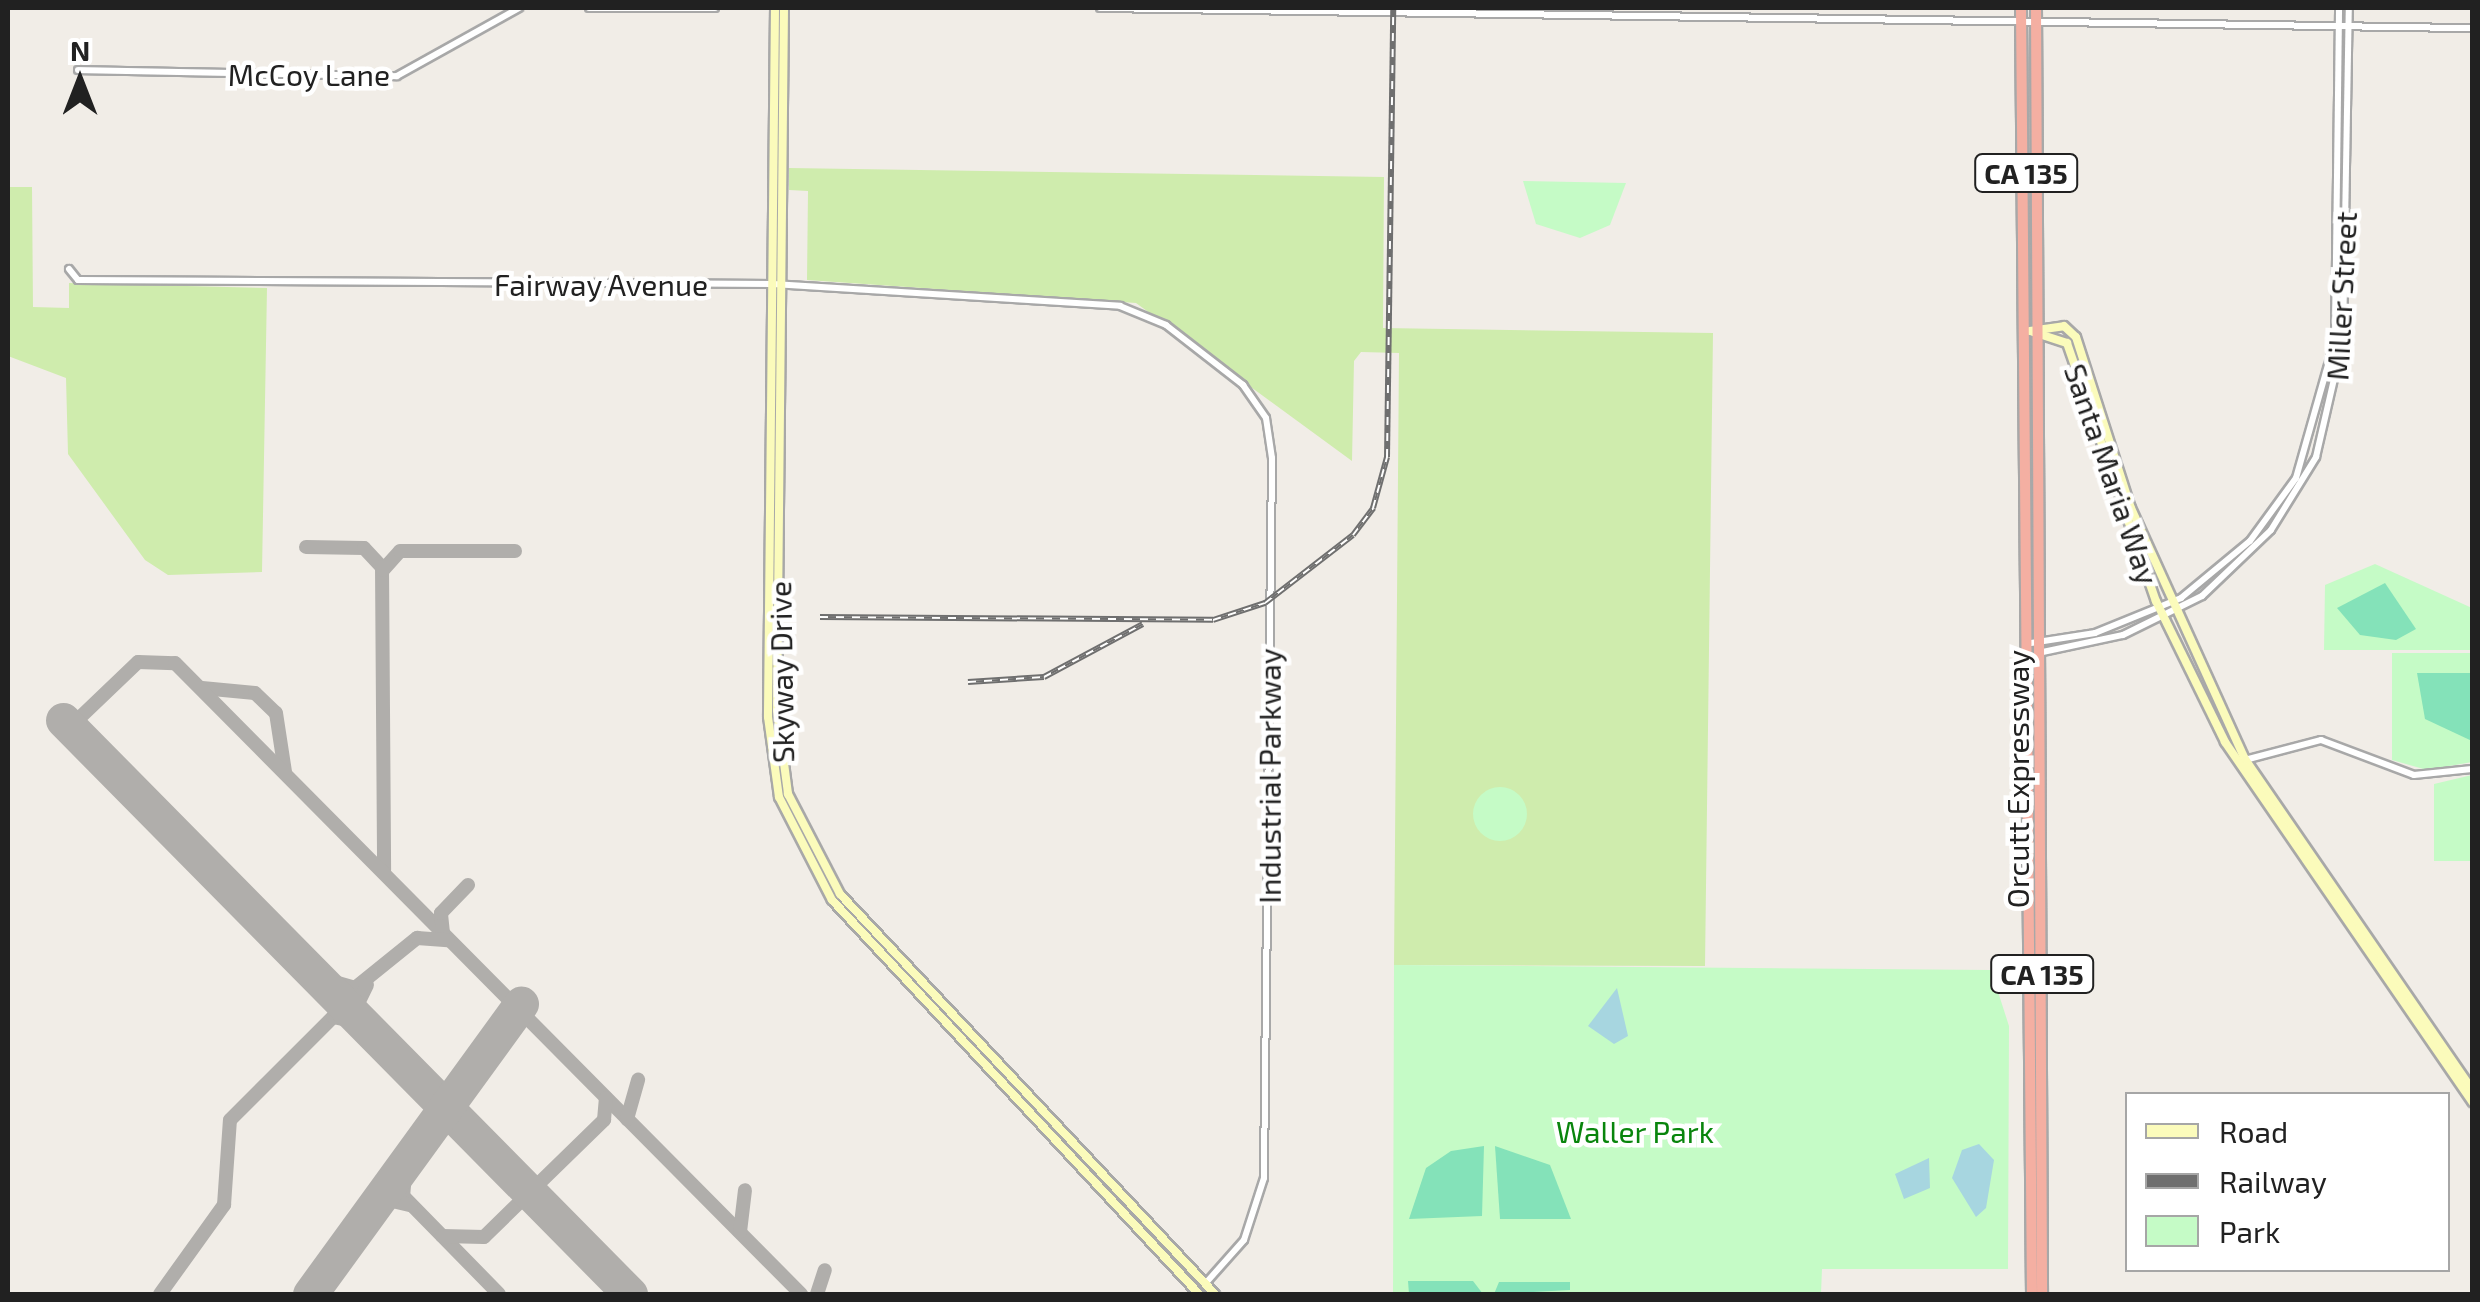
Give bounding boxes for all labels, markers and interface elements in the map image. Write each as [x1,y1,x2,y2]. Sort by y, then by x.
north arrow [30,30,130,130]
text: N [70,33,90,67]
street label: McCoy Lane [228,56,390,92]
road number: CA 135 [1974,150,2078,196]
street label: Miller Street [2319,210,2363,382]
street label: Fairway Avenue [493,266,709,302]
street label: Santa Maria Way [2057,359,2167,589]
street label: Skyway Drive [761,580,801,764]
street label: Industrial Parkway [1251,648,1287,904]
street label: Orcutt Expressway [1999,650,2035,908]
road number: CA 135 [1990,951,2094,997]
legend [2125,1092,2450,1272]
park label: Waller Park [1556,1113,1714,1149]
text: Road [2219,1113,2288,1149]
text: Railway [2219,1163,2327,1199]
text: Park [2219,1213,2280,1249]

